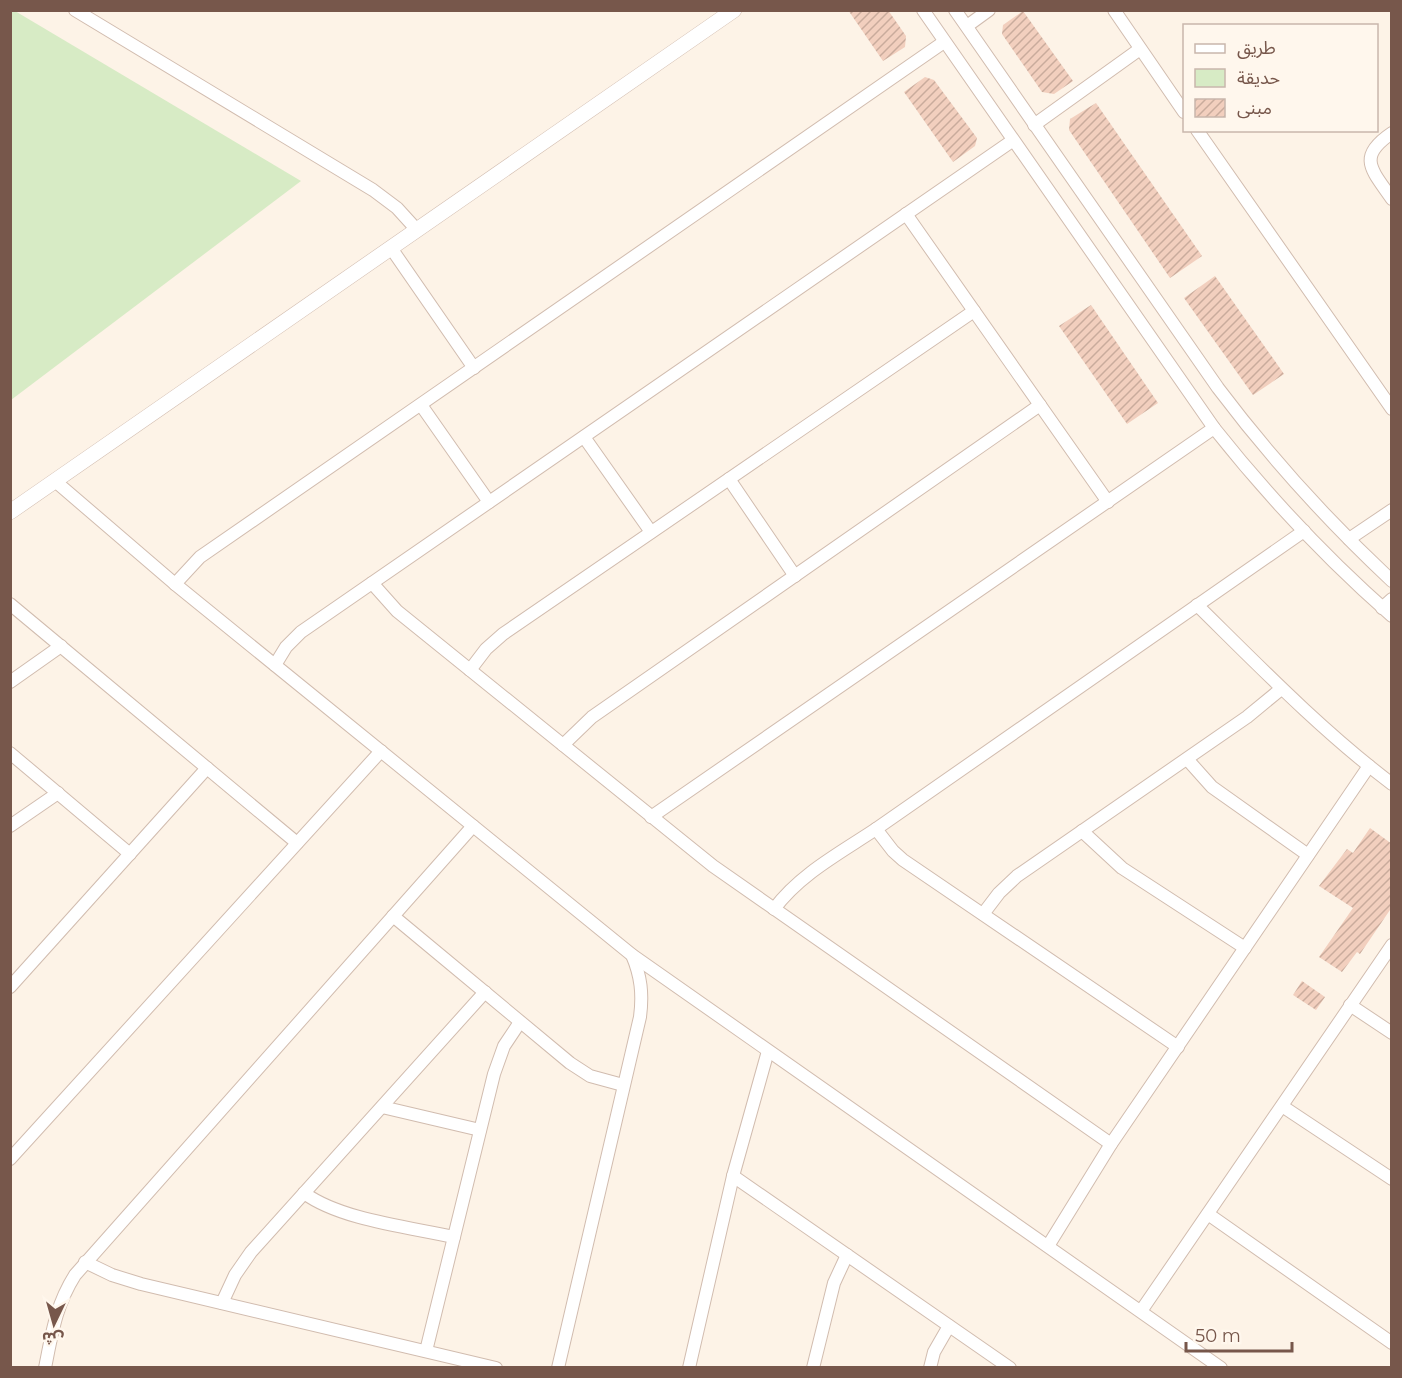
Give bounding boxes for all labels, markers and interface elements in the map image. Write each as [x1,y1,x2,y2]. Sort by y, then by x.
legend [1183,24,1378,132]
text: طريق [1237,37,1276,59]
text: حديقة [1237,67,1280,89]
text: مبنى [1237,97,1272,119]
north arrow [24,1294,84,1354]
scale bar [1186,1315,1292,1353]
text: 50 m [1195,1325,1241,1347]
text: ش [41,1328,64,1349]

